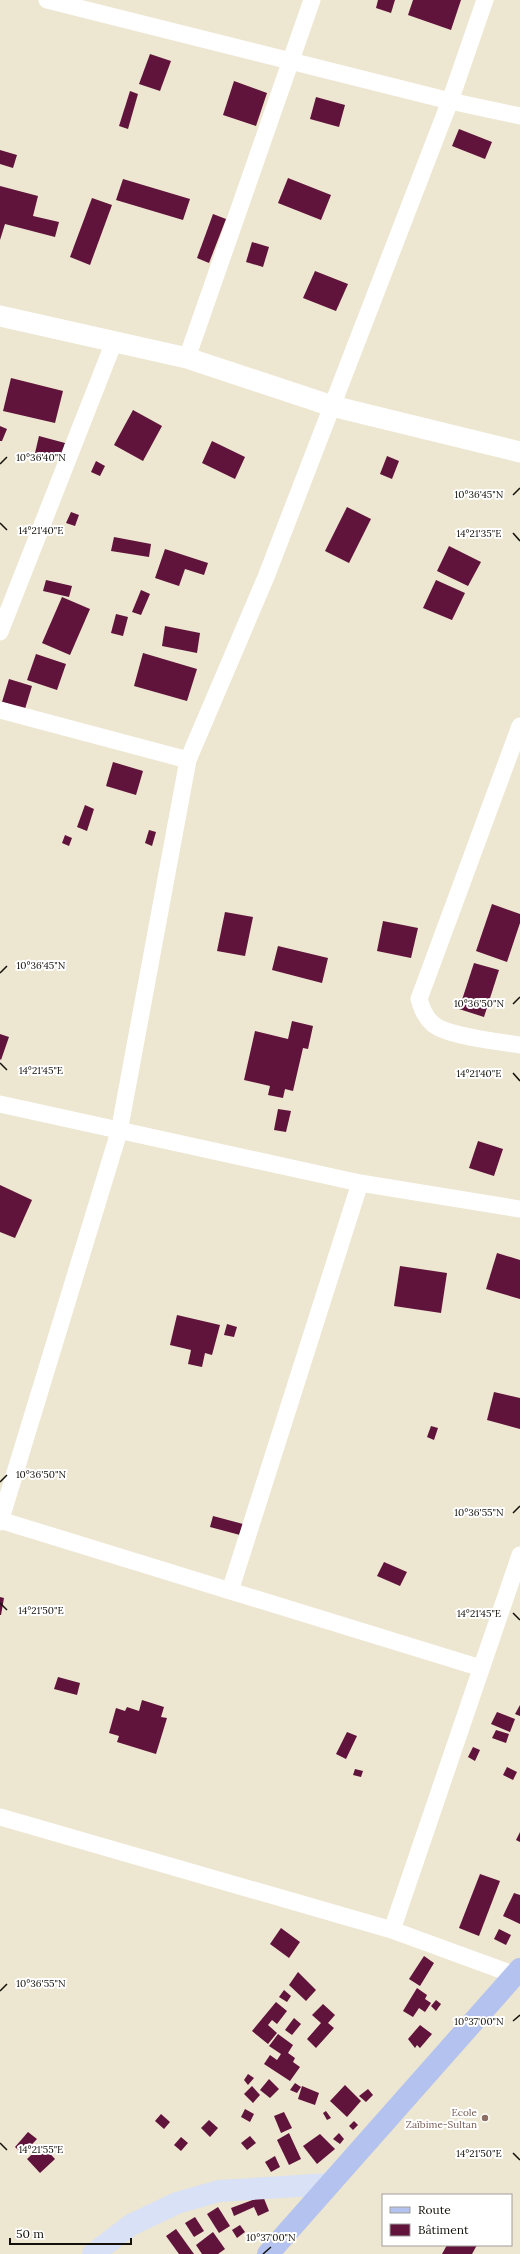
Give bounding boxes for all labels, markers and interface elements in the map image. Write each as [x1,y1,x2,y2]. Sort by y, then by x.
text: 10°36'40"N [16,451,66,464]
text: 10°36'45"N [455,488,504,501]
text: 14°21'40"E [19,524,63,537]
text: 14°21'35"E [457,527,501,540]
text: 10°36'45"N [17,959,66,972]
text: 10°36'50"N [454,997,504,1010]
text: 14°21'45"E [19,1064,63,1077]
text: 14°21'40"E [457,1067,501,1080]
text: 10°36'50"N [16,1468,66,1481]
text: 10°36'55"N [454,1506,504,1519]
text: 14°21'50"E [18,1604,64,1617]
text: 14°21'45"E [457,1607,501,1620]
text: 10°36'55"N [16,1977,66,1990]
text: 10°37'00"N [454,2015,504,2028]
place label: Ecole Zaïbime-Sultan [406,2106,478,2131]
marker: Ecole Zaïbime-Sultan [480,2113,490,2123]
text: 14°21'55"E [19,2143,63,2156]
text: 14°21'50"E [456,2147,502,2160]
legend [382,2194,512,2246]
text: Route [418,2202,451,2217]
scale bar [10,2220,131,2246]
text: Bâtiment [418,2222,469,2237]
text: 50 m [16,2226,44,2241]
text: 10°37'00"N [246,2231,296,2244]

